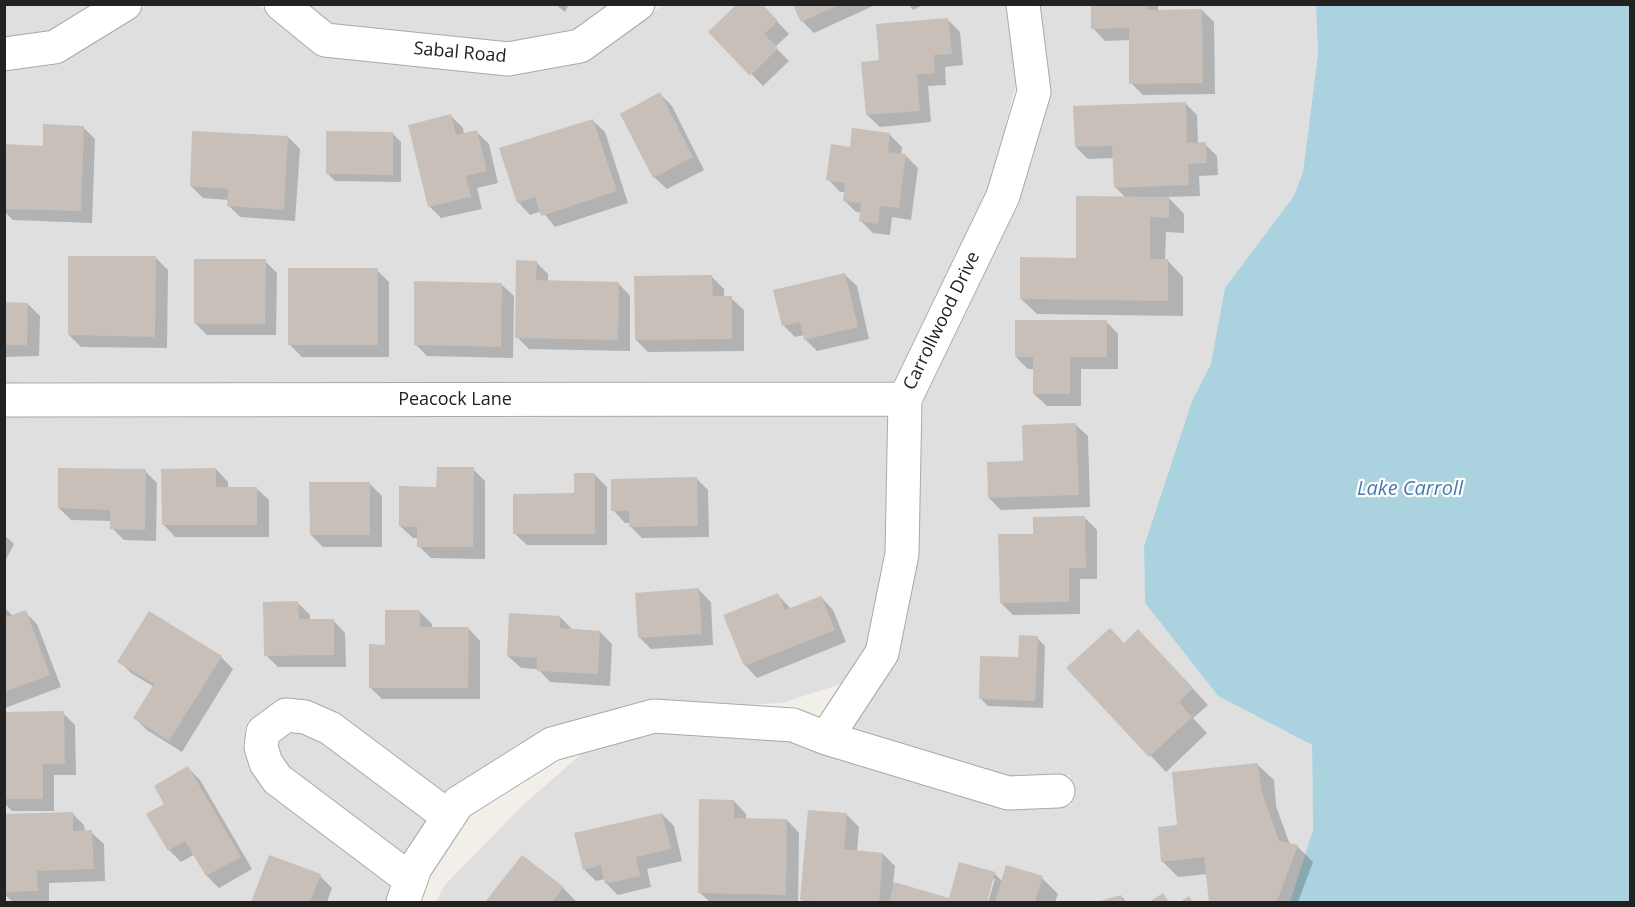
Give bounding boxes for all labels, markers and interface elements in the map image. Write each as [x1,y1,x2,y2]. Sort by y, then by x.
street label: Sabal Road [413,38,507,68]
street label: Carrollwood Drive [899,248,985,394]
street label: Peacock Lane [398,389,512,411]
water label: Lake Carroll [1357,477,1463,501]

